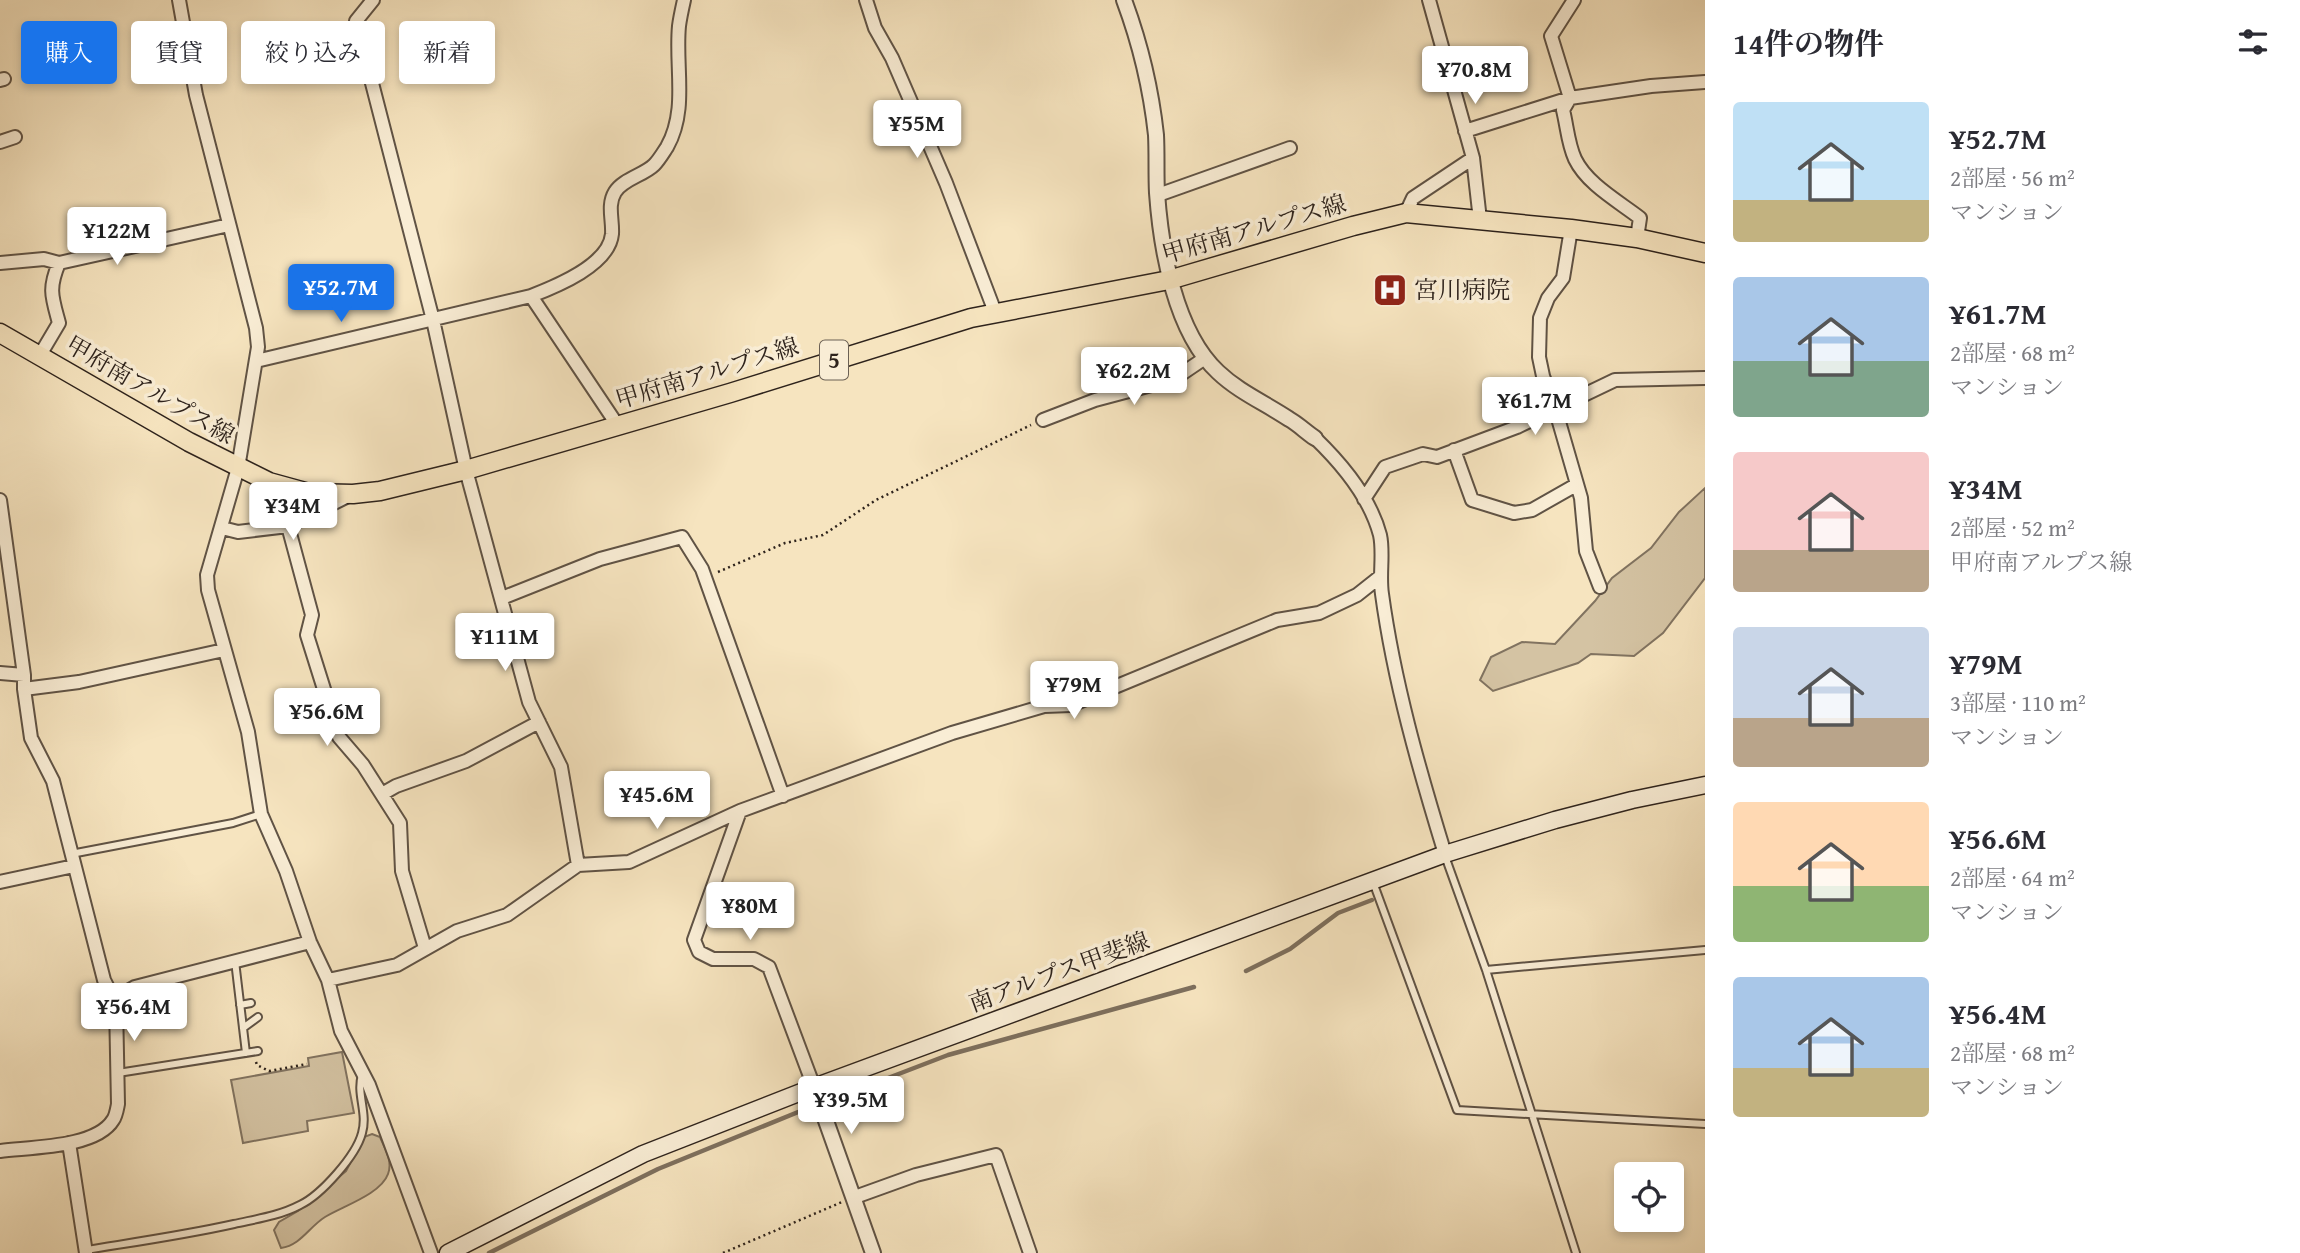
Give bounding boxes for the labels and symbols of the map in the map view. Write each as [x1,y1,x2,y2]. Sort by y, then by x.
pin: ¥70.8M [1418,46,1532,106]
pin: ¥55M [876,100,958,160]
street label: 甲府南アルプス線 [1158,185,1350,272]
pin: ¥122M [68,208,166,267]
pin: ¥52.7M [284,264,398,324]
hospital icon: 宮川病院 [1371,271,1409,309]
place label: 宮川病院 [1414,272,1510,307]
street label: 甲府南アルプス線 [59,327,241,452]
street label: 甲府南アルプス線 [611,328,803,417]
road number: 5 [820,340,848,380]
pin: ¥62.2M [1077,348,1191,407]
pin: ¥61.7M [1478,378,1592,437]
pin: ¥34M [252,482,334,542]
pin: ¥111M [456,614,554,673]
pin: ¥79M [1033,662,1115,721]
pin: ¥56.6M [270,688,384,748]
pin: ¥45.6M [600,772,714,831]
pin: ¥80M [709,883,791,942]
street label: 南アルプス甲斐線 [964,923,1154,1020]
pin: ¥56.4M [77,984,191,1043]
pin: ¥39.5M [794,1076,908,1136]

